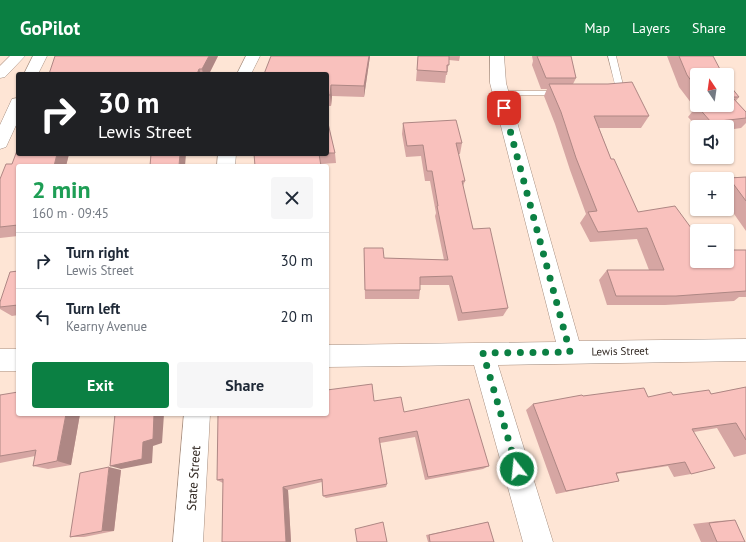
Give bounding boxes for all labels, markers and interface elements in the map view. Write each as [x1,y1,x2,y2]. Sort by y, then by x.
text: GoPilot [20,16,80,40]
text: Map [584,19,610,37]
text: Layers [632,19,670,37]
text: Share [692,19,726,37]
north arrow [690,68,734,112]
map controls [690,68,734,268]
text: 30 m [98,84,159,121]
icon: right [32,88,84,140]
pin [487,91,521,125]
icon: arrive [493,97,515,119]
text: Lewis Street [98,120,192,143]
button: sound [690,120,734,164]
button: + [690,172,734,216]
text: 2 min [32,174,91,205]
button: close [271,177,313,219]
text: 160 m · 09:45 [32,205,109,222]
button: − [690,224,734,268]
text: Turn right [66,243,129,262]
icon: right [32,250,54,272]
text: 30 m [280,251,313,270]
text: Lewis Street [66,262,134,279]
text: Turn left [66,299,120,318]
icon: left [32,306,54,328]
text: 20 m [280,307,313,326]
text: Kearny Avenue [66,318,147,335]
street label: Lewis Street [591,343,649,358]
button: Exit [32,362,169,408]
button: Share [177,362,313,408]
street label: State Street [183,444,204,511]
position arrow [496,448,538,490]

